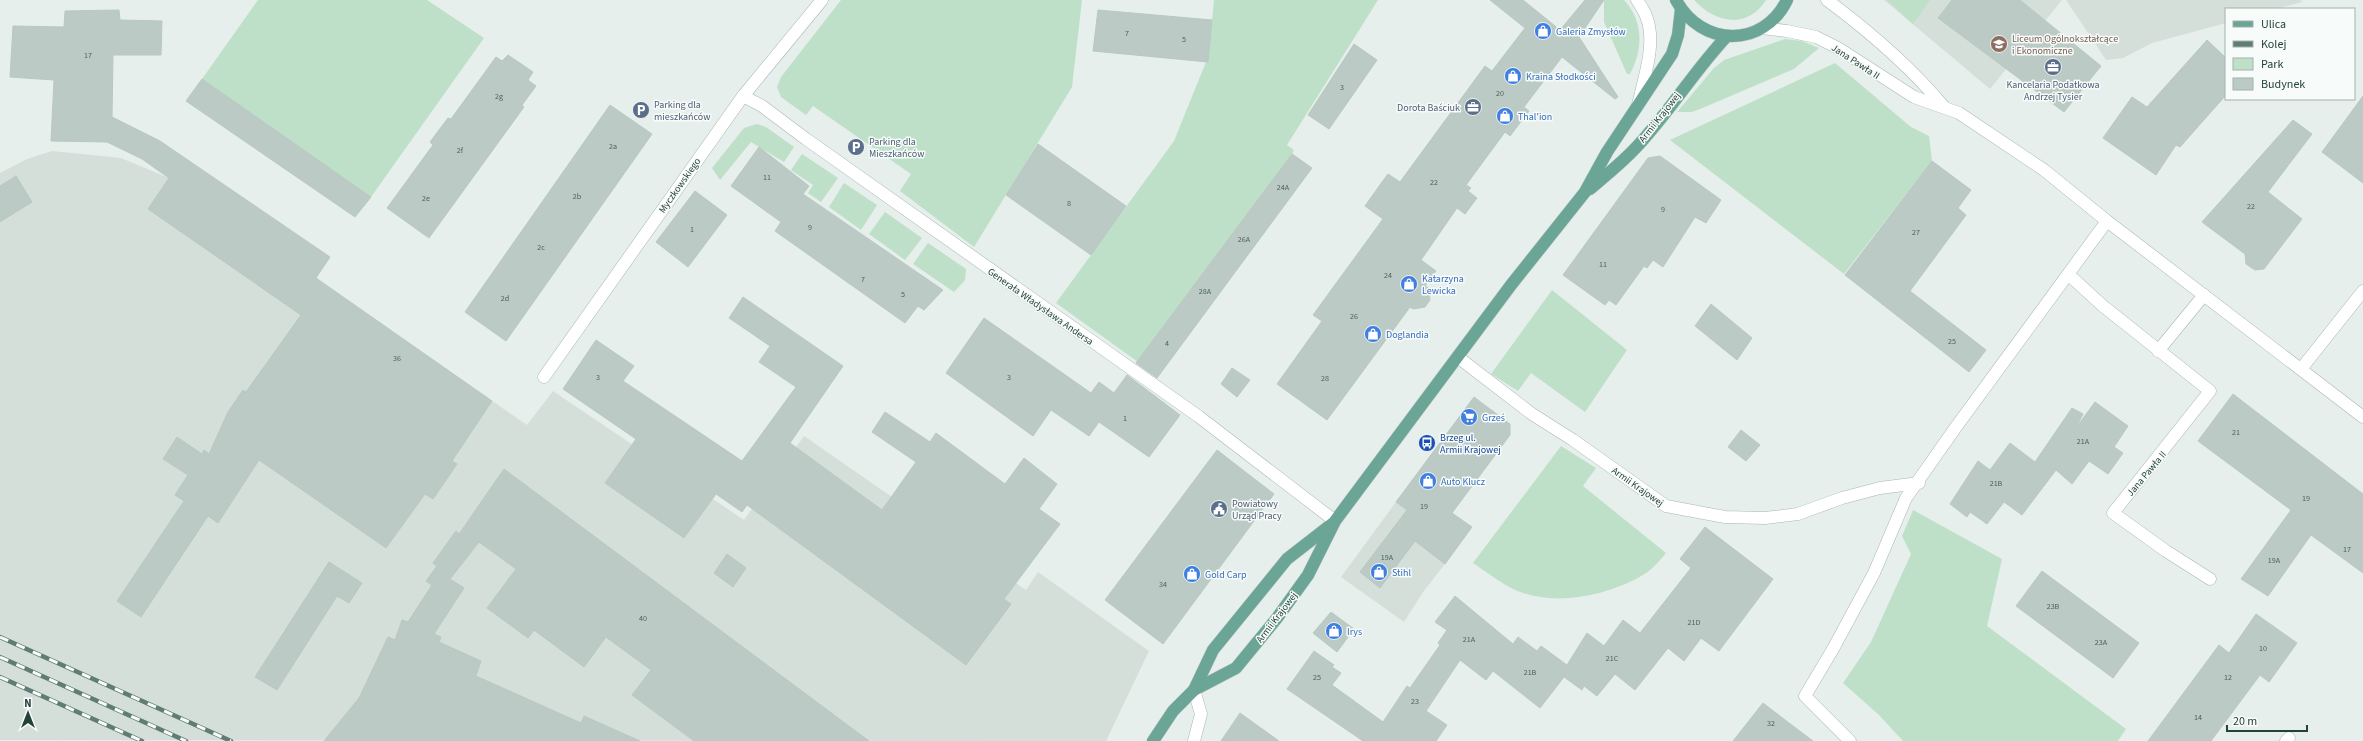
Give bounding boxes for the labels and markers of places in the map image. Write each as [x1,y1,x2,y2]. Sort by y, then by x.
shop icon: Galeria Zmysłów [1533,21,1553,41]
place label: Galeria Zmysłów [1556,25,1626,39]
place label: Liceum Ogólnokształcące i Ekonomiczne [2012,32,2118,58]
school or university icon: Liceum Ogólnokształcące i Ekonomiczne [1989,34,2009,54]
office icon: Kancelaria Podatkowa Andrzej Tysier [2043,57,2063,77]
shop icon: Kraina Słodkości [1503,66,1523,86]
place label: Kraina Słodkości [1526,70,1596,84]
place label: Kancelaria Podatkowa Andrzej Tysier [2006,78,2100,104]
office icon: Dorota Baściuk [1463,97,1483,117]
place label: Parking dla mieszkańców [654,98,710,124]
parking icon: Parking dla mieszkańców [631,100,651,120]
place label: Dorota Baściuk [1397,101,1460,115]
shop icon: Thal'ion [1495,106,1515,126]
place label: Thal'ion [1518,110,1552,124]
place label: Parking dla Mieszkańców [869,135,924,161]
parking icon: Parking dla Mieszkańców [846,137,866,157]
place label: Katarzyna Lewicka [1422,272,1464,298]
shop icon: Katarzyna Lewicka [1399,274,1419,294]
shop icon: Doglandia [1363,324,1383,344]
place label: Doglandia [1386,328,1429,342]
supermarket icon: Grześ [1459,407,1479,427]
place label: Grześ [1482,411,1505,425]
place label: Brzeg ul. Armii Krajowej [1440,431,1501,457]
bus stop icon: Brzeg ul. Armii Krajowej [1417,433,1437,453]
shop icon: Auto Klucz [1418,471,1438,491]
place label: Auto Klucz [1441,475,1485,489]
place label: Powiatowy Urząd Pracy [1232,497,1282,523]
public building icon: Powiatowy Urząd Pracy [1209,499,1229,519]
shop icon: Stihl [1369,562,1389,582]
shop icon: Gold Carp [1182,564,1202,584]
place label: Stihl [1392,566,1411,580]
place label: Gold Carp [1205,568,1247,582]
shop icon: Irys [1324,621,1344,641]
place label: Irys [1347,625,1362,639]

